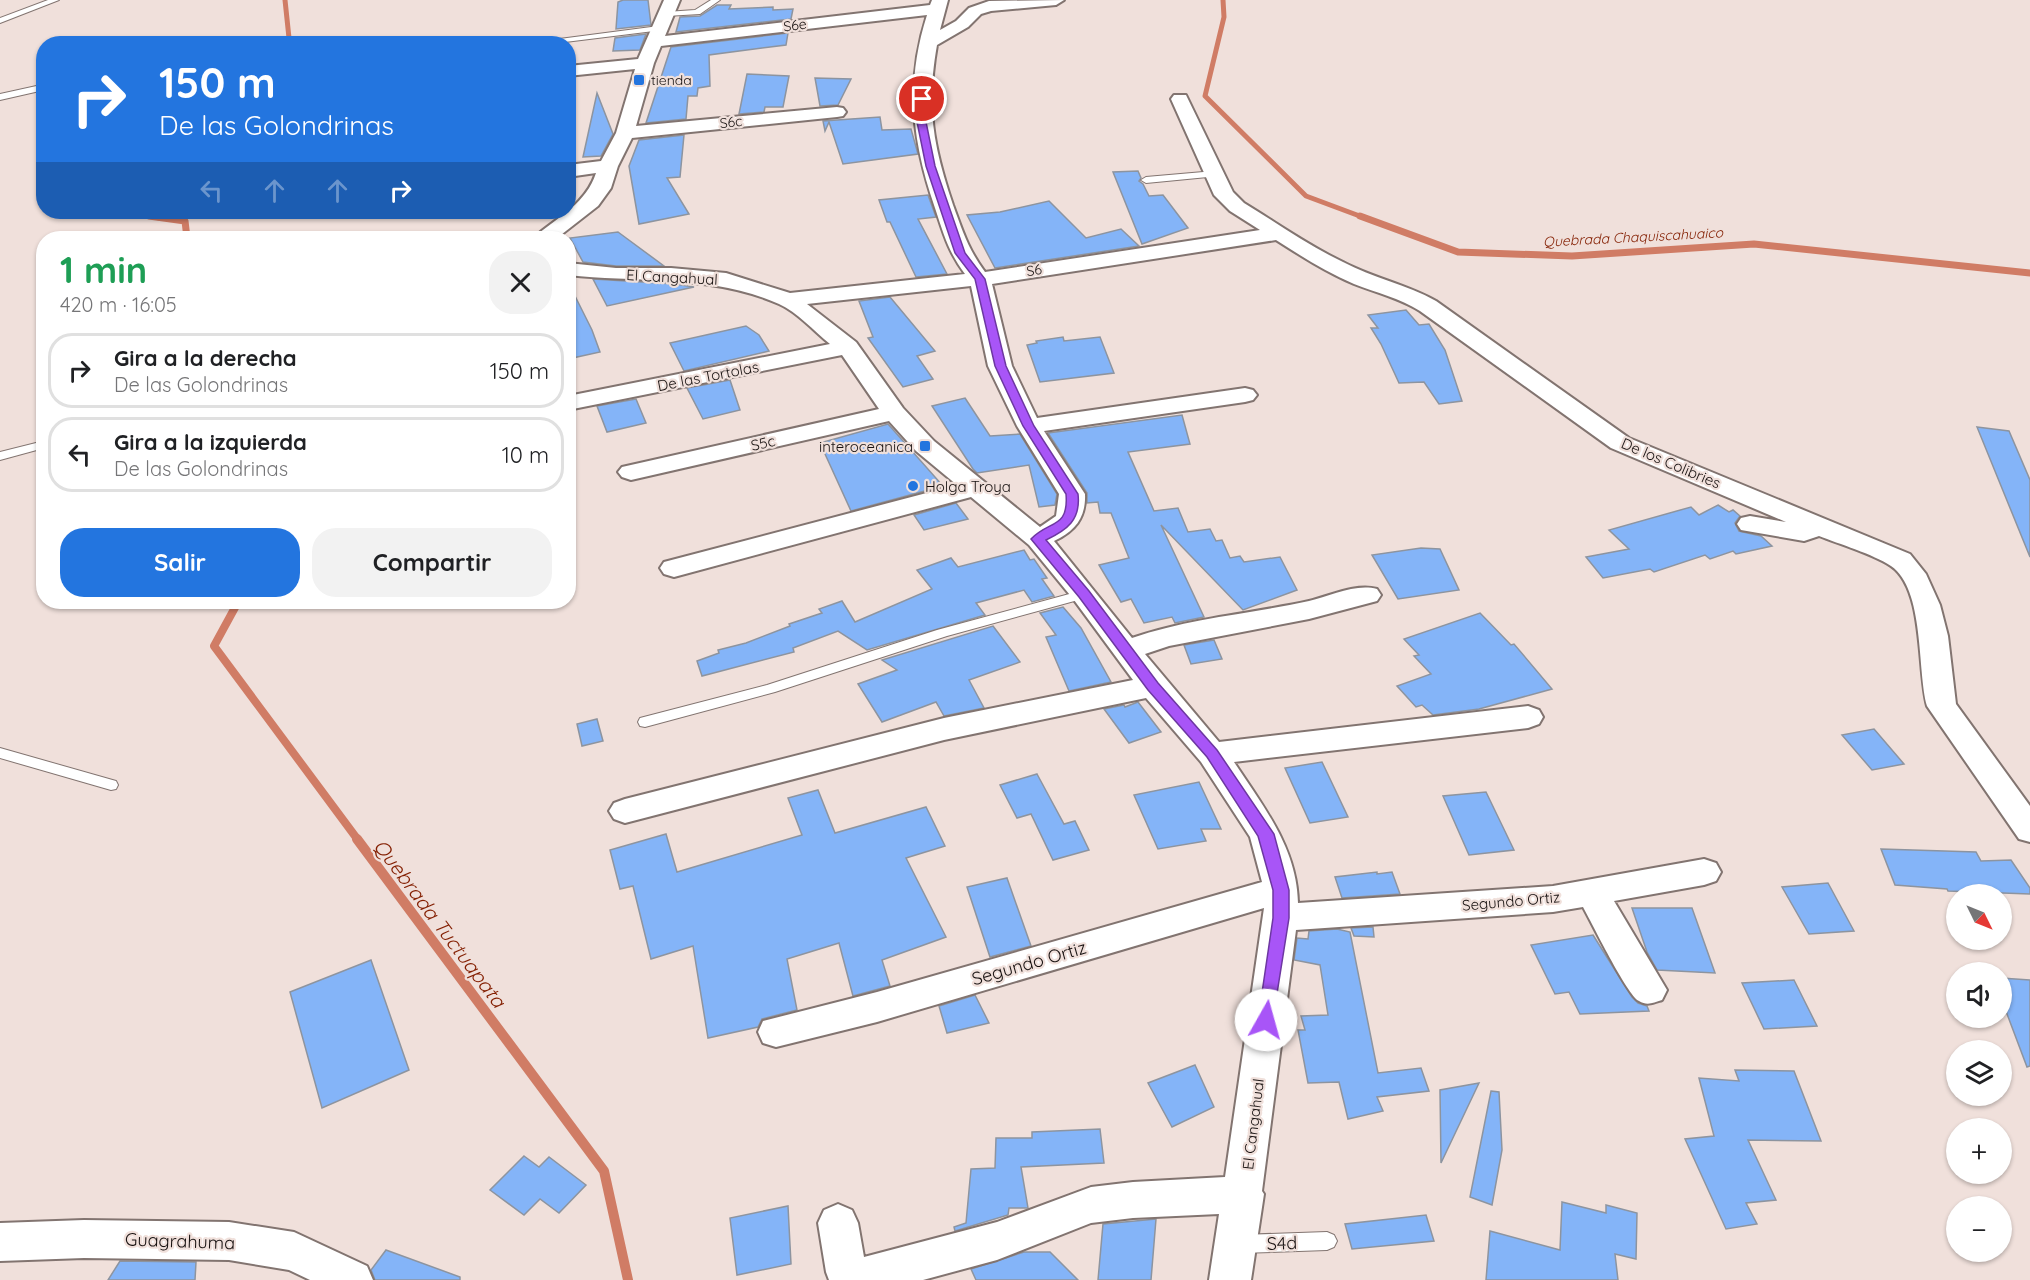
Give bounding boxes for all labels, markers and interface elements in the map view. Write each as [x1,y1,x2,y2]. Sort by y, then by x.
street label: S6e [782,15,808,35]
text: 150 m [159,56,276,109]
icon: right [60,60,138,138]
place label: tienda [651,71,692,89]
marker: tienda [632,73,646,87]
pin [896,73,947,124]
icon: arrive [905,82,938,115]
text: De las Golondrinas [159,108,394,142]
street label: S6c [719,112,743,132]
icon: left [195,174,228,207]
icon: ahead [258,174,291,207]
icon: ahead [321,174,354,207]
icon: right [384,174,417,207]
water label: Quebrada Chaquiscahuaico [1543,223,1724,251]
text: 1 min [60,247,147,292]
button: close [489,251,552,314]
street label: S6 [1025,260,1043,280]
street label: El Cangahual [626,265,718,289]
text: 420 m · 16:05 [60,292,177,317]
text: Gira a la derecha [114,344,297,372]
icon: right [63,354,96,387]
text: 150 m [490,357,549,385]
street label: De las Tortolas [656,357,760,395]
text: De las Golondrinas [114,372,288,397]
text: Gira a la izquierda [114,428,307,456]
street label: S5c [749,431,777,455]
street label: De los Colibries [1618,434,1724,492]
place label: interoceanica [819,437,913,456]
icon: left [63,438,96,471]
marker: interoceanica [918,439,932,453]
text: 10 m [502,441,549,469]
text: De las Golondrinas [114,456,288,481]
place label: Holga Troya [925,477,1011,496]
marker: Holga Troya [906,479,920,493]
button: Salir [60,528,300,597]
button: Compartir [312,528,552,597]
water label: Quebrada Tuctuapata [369,834,513,1014]
north arrow [1946,884,2012,950]
map controls [1946,884,2012,1262]
street label: Segundo Ortiz [1461,887,1561,915]
street label: Segundo Ortiz [969,936,1089,990]
button: sound [1946,962,2012,1028]
position arrow [1234,988,1298,1052]
button: layers [1946,1040,2012,1106]
street label: El Cangahual [1238,1077,1268,1171]
button: + [1946,1118,2012,1184]
button: − [1946,1196,2012,1262]
street label: Guagrahuma [124,1228,236,1254]
street label: S4d [1266,1231,1298,1255]

